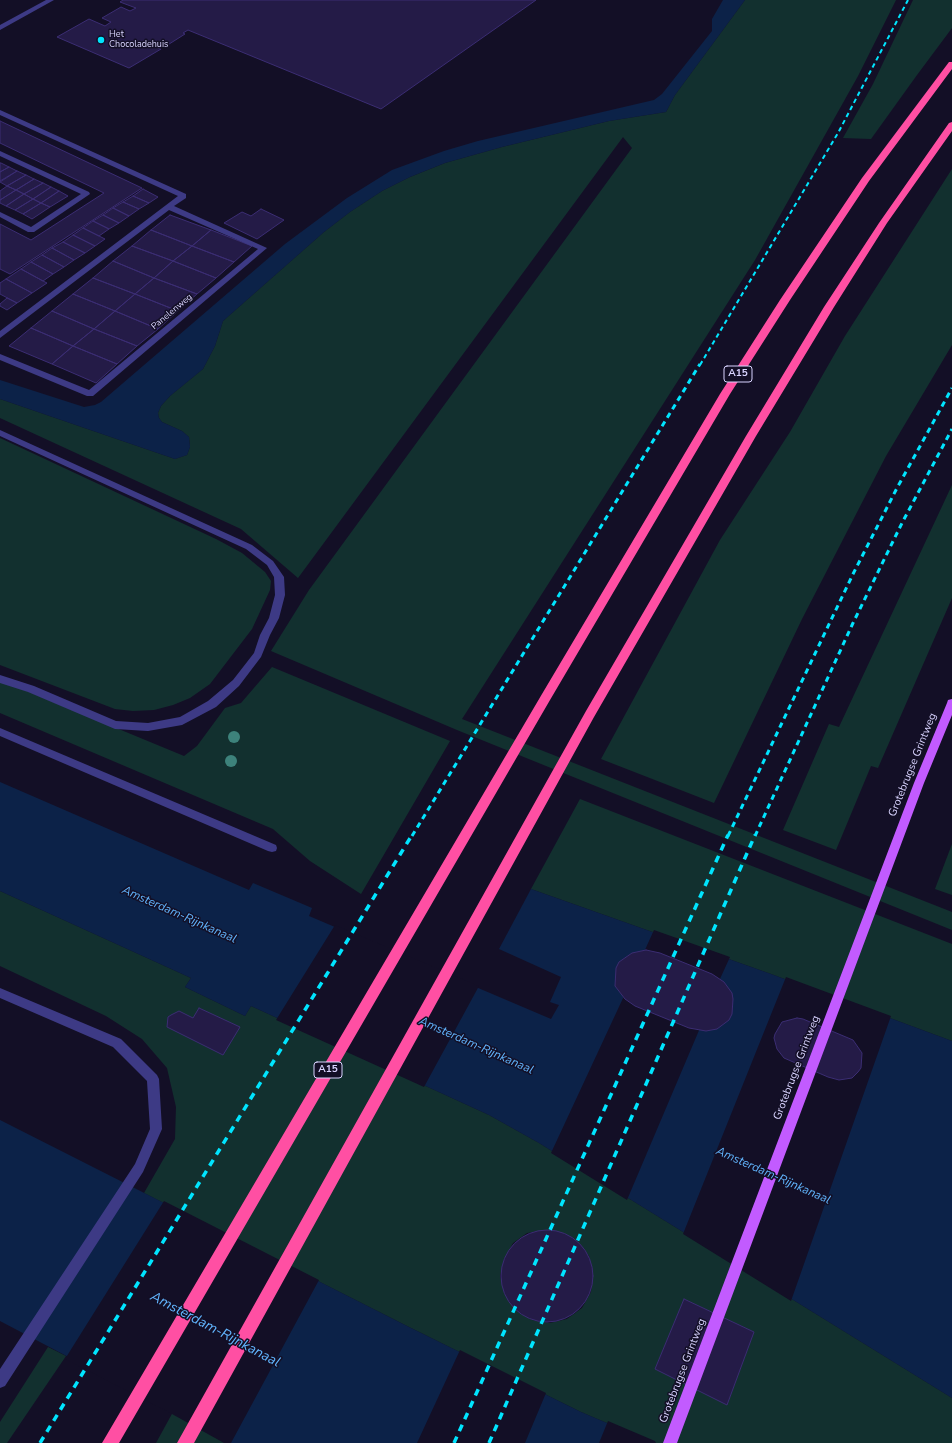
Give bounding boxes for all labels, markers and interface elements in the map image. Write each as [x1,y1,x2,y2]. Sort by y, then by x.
place label: Het Chocoladehuis [109,30,168,51]
marker: Het Chocoladehuis [96,35,106,45]
street label: Panelenweg [149,292,195,332]
road number: A15 [724,366,752,382]
street label: Grotebrugse Grintweg [886,711,940,819]
water label: Amsterdam-Rijnkanaal [119,883,239,947]
water label: Amsterdam-Rijnkanaal [416,1014,536,1078]
street label: Grotebrugse Grintweg [771,1014,823,1122]
road number: A15 [314,1062,342,1078]
water label: Amsterdam-Rijnkanaal [713,1144,833,1208]
water label: Amsterdam-Rijnkanaal [147,1289,283,1371]
street label: Grotebrugse Grintweg [657,1317,709,1425]

